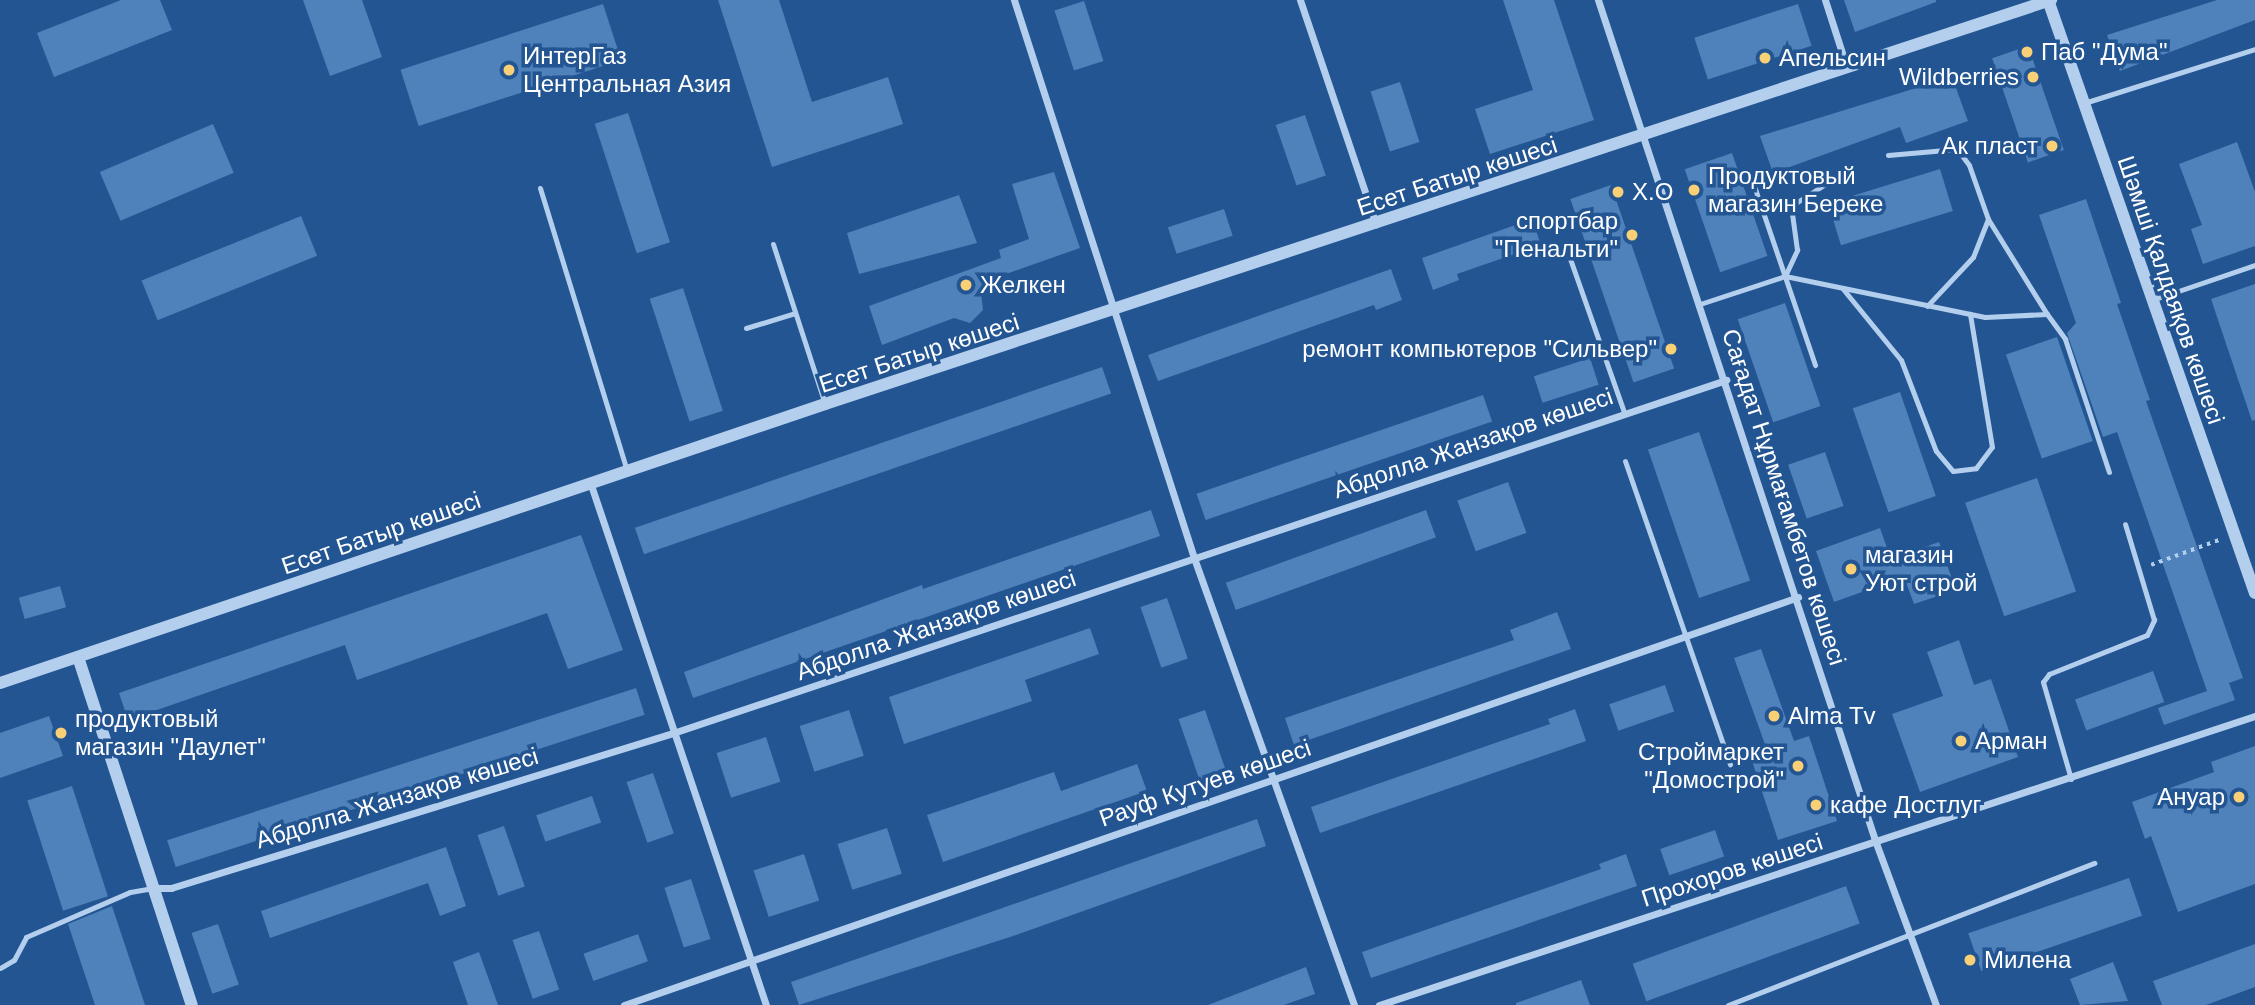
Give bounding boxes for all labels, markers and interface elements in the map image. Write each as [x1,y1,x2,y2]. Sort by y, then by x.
place label: Паб "Дума" [2041,38,2167,66]
place label: ИнтерГаз Центральная Азия [523,42,731,98]
place label: Апельсин [1779,44,1886,72]
marker: Паб "Дума" [2019,44,2035,60]
marker: Апельсин [1757,50,1773,66]
marker: ИнтерГаз Центральная Азия [501,62,517,78]
place label: Wildberries [1899,63,2019,91]
marker: Wildberries [2025,69,2041,85]
street label: Есет Батыр көшесі [1353,130,1561,222]
place label: Ак пласт [1941,132,2038,160]
marker: Ак пласт [2044,138,2060,154]
street label: Шәмші Қалдаяқов көшесі [2112,152,2230,428]
place label: Продуктовый магазин Береке [1708,162,1883,218]
place label: X.O [1632,178,1673,206]
marker: Продуктовый магазин Береке [1686,182,1702,198]
marker: X.O [1610,184,1626,200]
place label: спортбар "Пенальти" [1495,207,1618,263]
marker: спортбар "Пенальти" [1624,227,1640,243]
place label: Желкен [980,271,1066,299]
marker: Желкен [958,277,974,293]
street label: Есет Батыр көшесі [815,307,1023,399]
street label: Сағадат Нұрмағамбетов көшесі [1716,325,1852,669]
place label: ремонт компьютеров "Сильвер" [1302,335,1657,363]
marker: ремонт компьютеров "Сильвер" [1663,341,1679,357]
street label: Абдолла Жанзақов көшесі [1329,382,1617,504]
street label: Есет Батыр көшесі [278,485,484,581]
place label: магазин Уют строй [1865,541,1977,597]
marker: магазин Уют строй [1843,561,1859,577]
street label: Абдолла Жанзақов көшесі [792,564,1080,686]
place label: Alma Tv [1788,702,1876,730]
place label: продуктовый магазин "Даулет" [75,705,266,761]
marker: Alma Tv [1766,708,1782,724]
marker: продуктовый магазин "Даулет" [53,725,69,741]
place label: Арман [1975,727,2047,755]
street label: Рауф Кутуев көшесі [1095,733,1315,833]
marker: Арман [1953,733,1969,749]
place label: Строймаркет "Домострой" [1638,738,1784,794]
street label: Абдолла Жанзақов көшесі [252,741,542,855]
marker: Строймаркет "Домострой" [1790,758,1806,774]
place label: Ануар [2157,783,2225,811]
marker: Ануар [2231,789,2247,805]
place label: кафе Достлуг [1830,791,1981,819]
marker: кафе Достлуг [1808,797,1824,813]
street label: Прохоров көшесі [1638,827,1826,913]
place label: Милена [1984,946,2071,974]
marker: Милена [1962,952,1978,968]

